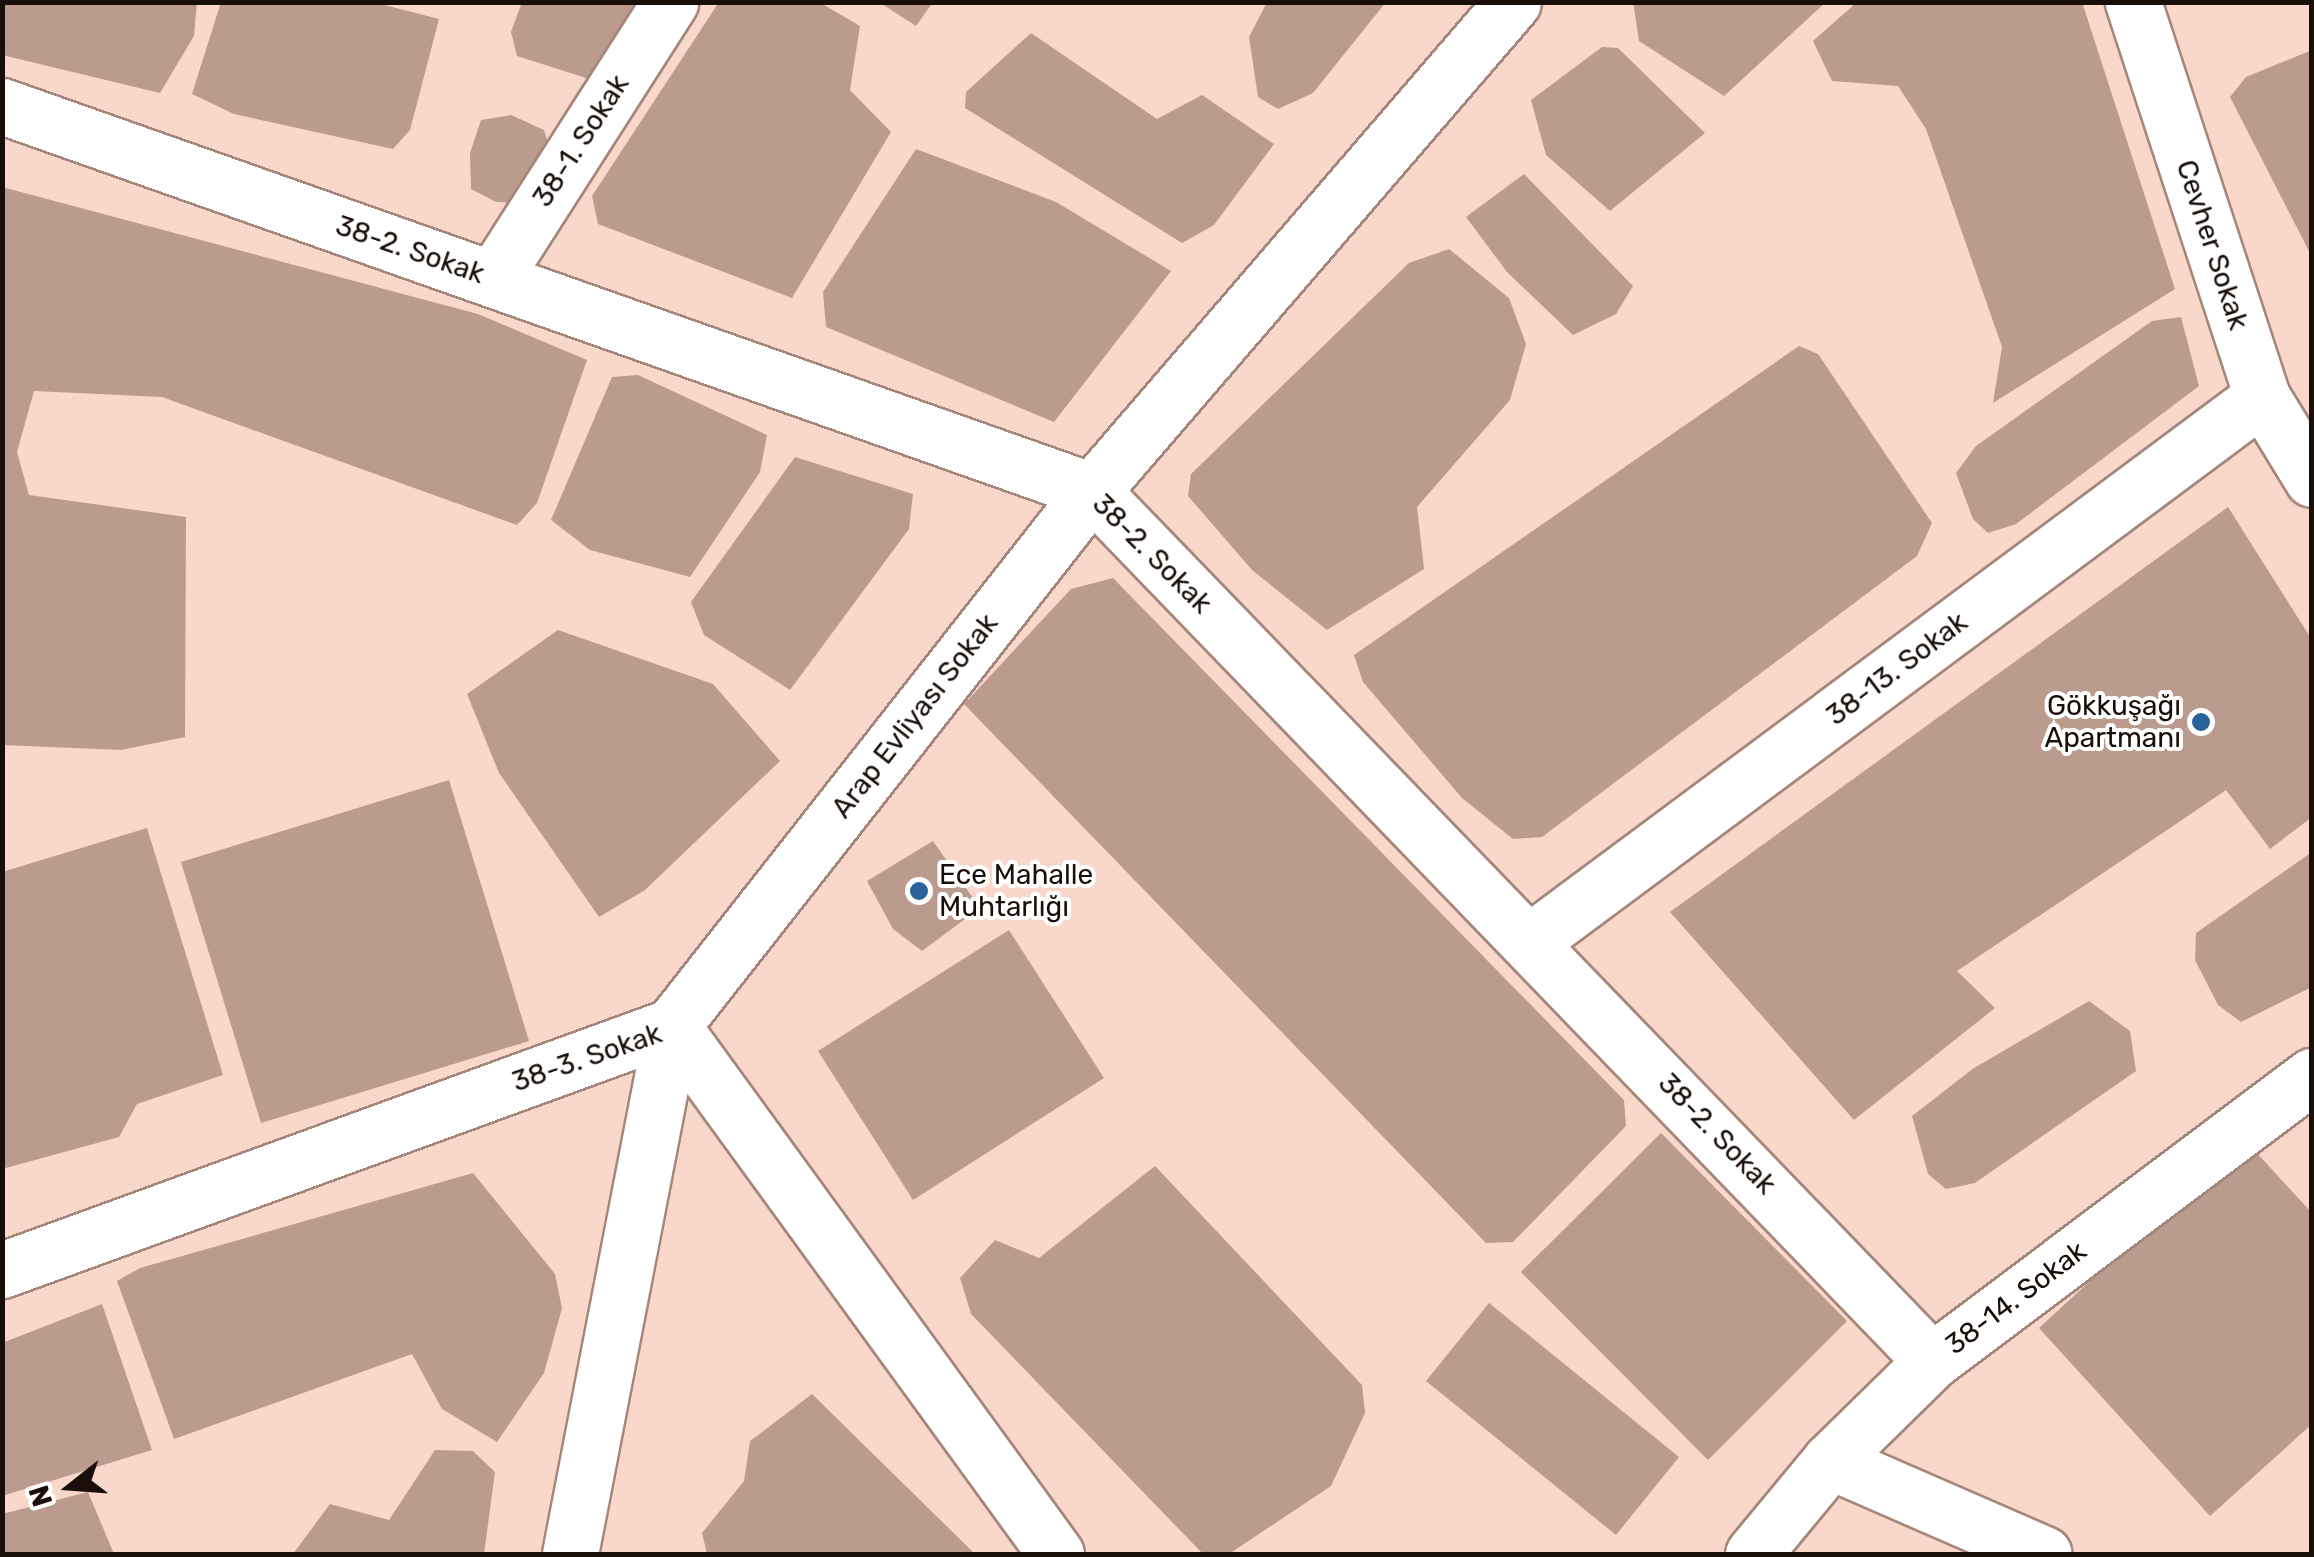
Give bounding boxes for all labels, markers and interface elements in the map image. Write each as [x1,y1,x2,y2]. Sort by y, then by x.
street label: 38-1. Sokak [526,69,636,213]
street label: Cevher Sokak [2169,156,2255,334]
street label: 38-2. Sokak [331,209,489,291]
street label: 38-2. Sokak [1085,487,1219,621]
street label: 38-13. Sokak [1820,605,1974,733]
street label: Arap Evliyası Sokak [825,607,1005,825]
place label: Gökkuşağı Apartmanı [2044,689,2181,755]
marker: Gökkuşağı Apartmanı [2190,711,2212,733]
place label: Ece Mahalle Muhtarlığı [939,858,1093,924]
marker: Ece Mahalle Muhtarlığı [908,880,930,902]
street label: 38-3. Sokak [508,1017,666,1099]
street label: 38-2. Sokak [1651,1067,1783,1201]
street label: 38-14. Sokak [1939,1234,2093,1362]
north arrow [20,1437,120,1537]
text: N [22,1481,60,1510]

